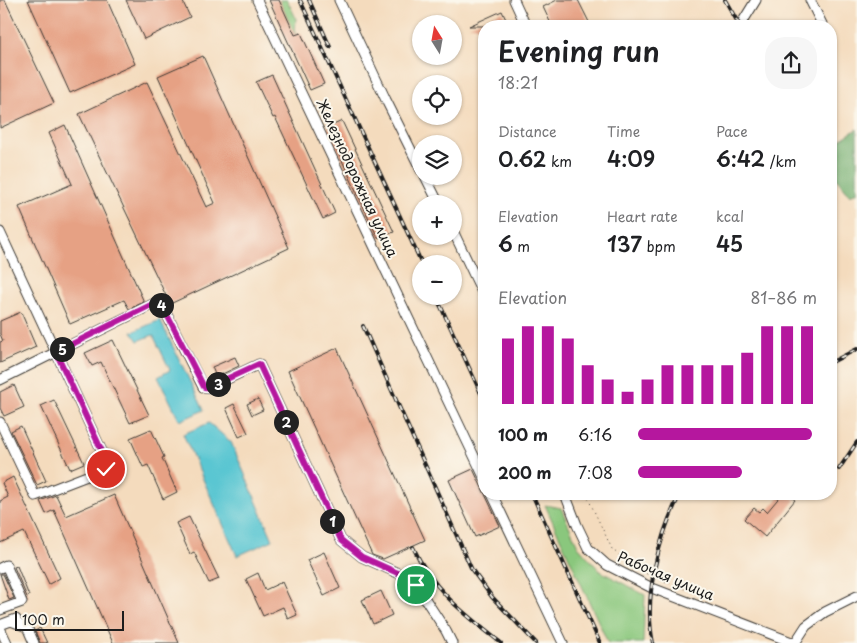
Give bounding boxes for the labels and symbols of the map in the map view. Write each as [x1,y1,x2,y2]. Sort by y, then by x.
north arrow [412,15,462,65]
street label: Железнодорожная улица [311,95,404,261]
pin: 4 [148,292,174,318]
pin: 5 [50,336,74,362]
pin: 3 [206,372,230,396]
pin: 2 [274,410,298,434]
pin [85,448,127,490]
pin: 1 [320,508,344,534]
street label: Рабочая улица [615,546,718,605]
pin [395,564,437,606]
scale bar [15,608,124,631]

